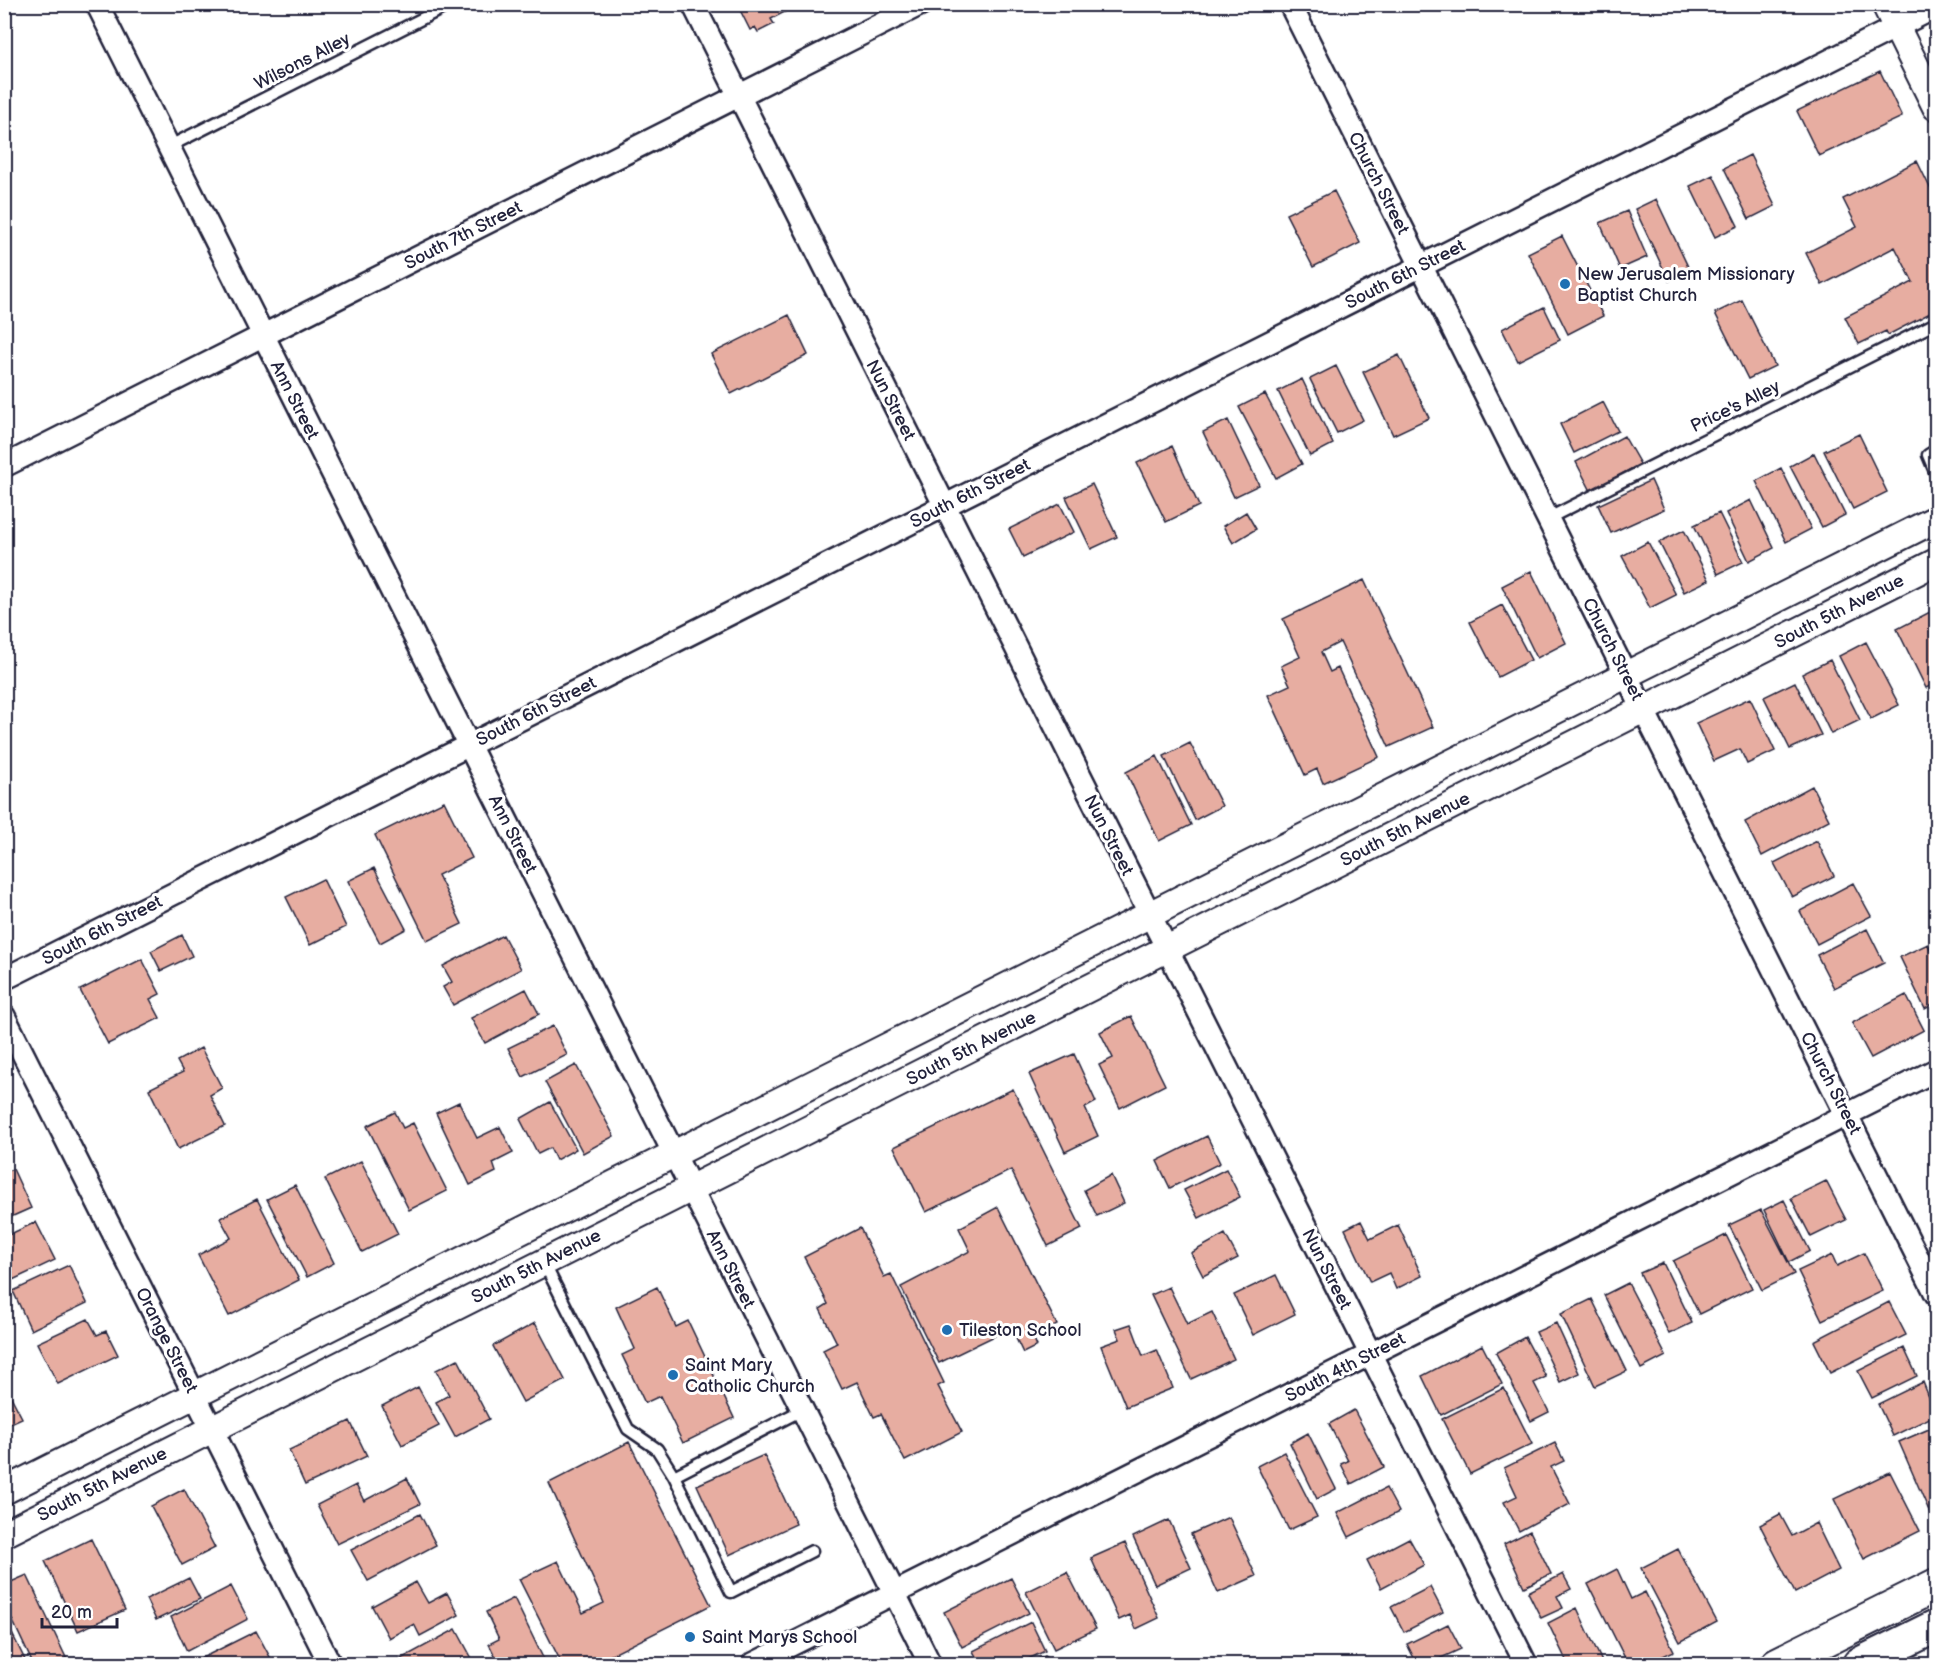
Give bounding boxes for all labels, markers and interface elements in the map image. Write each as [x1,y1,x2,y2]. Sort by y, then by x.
street label: Wilsons Alley [251,28,354,94]
street label: Church Street [1344,128,1414,238]
street label: South 7th Street [401,197,526,274]
street label: South 6th Street [1342,235,1469,314]
place label: New Jerusalem Missionary Baptist Church [1577,264,1796,306]
marker: New Jerusalem Missionary Baptist Church [1558,277,1572,291]
street label: Nun Street [861,356,920,444]
street label: Ann Street [266,357,323,443]
street label: Price's Alley [1687,376,1784,437]
street label: South 6th Street [907,454,1034,533]
street label: South 5th Avenue [1771,570,1908,653]
street label: Church Street [1578,594,1648,704]
street label: South 6th Street [473,672,600,751]
street label: South 5th Avenue [1337,788,1474,871]
street label: Ann Street [484,791,541,877]
street label: Nun Street [1079,791,1138,879]
street label: South 6th Street [39,891,166,970]
street label: South 5th Avenue [903,1007,1040,1090]
street label: Church Street [1796,1028,1866,1138]
street label: South 5th Avenue [468,1225,605,1308]
street label: Nun Street [1297,1225,1356,1313]
street label: Ann Street [702,1226,759,1312]
street label: Orange Street [131,1284,202,1397]
place label: Tileston School [959,1320,1082,1341]
marker: Tileston School [940,1323,954,1337]
street label: South 4th Street [1282,1328,1409,1407]
place label: Saint Mary Catholic Church [685,1355,815,1397]
marker: Saint Mary Catholic Church [666,1368,680,1382]
street label: South 5th Avenue [34,1443,171,1526]
scale bar [42,1591,117,1629]
text: 20 m [51,1602,92,1623]
place label: Saint Marys School [702,1627,857,1648]
marker: Saint Marys School [683,1630,697,1644]

